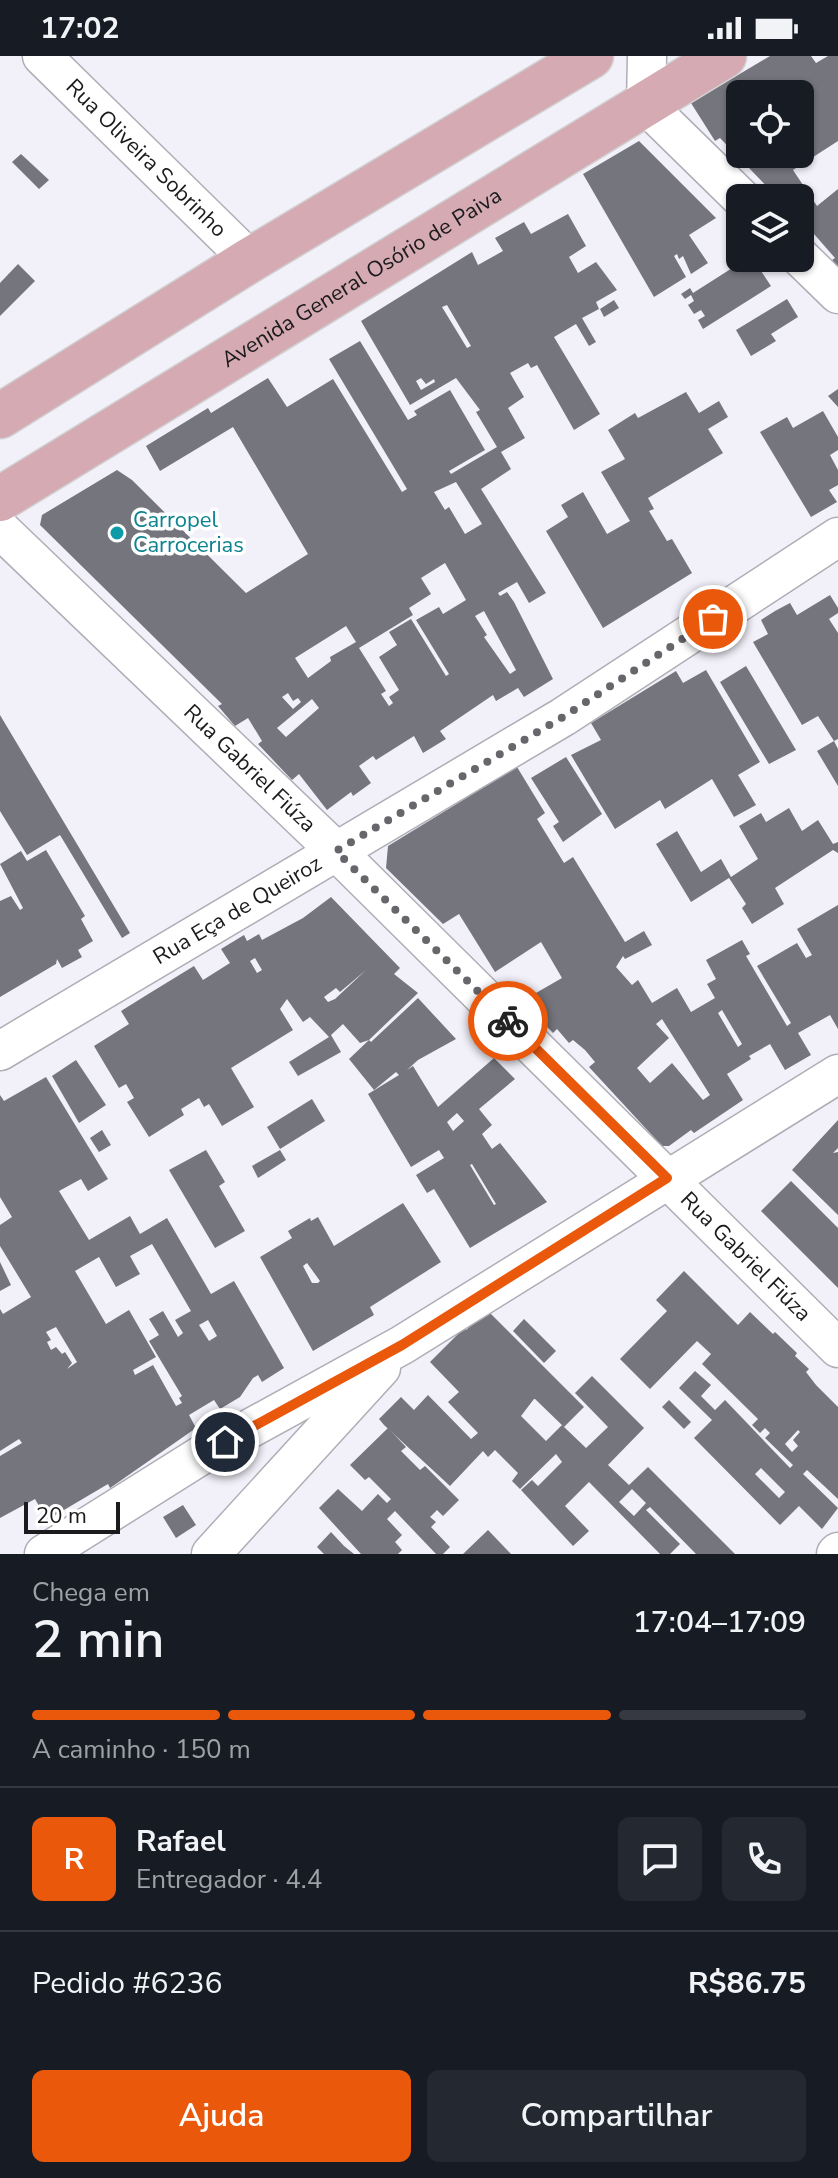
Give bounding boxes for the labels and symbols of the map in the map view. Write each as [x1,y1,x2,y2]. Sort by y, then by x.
street label: Rua Oliveira Sobrinho [59,72,233,244]
street label: Avenida General Osório de Paiva [216,180,507,375]
place label: Carropel Carrocerias [133,505,244,560]
marker: Carropel Carrocerias [108,524,126,542]
pin [679,585,747,653]
street label: Rua Gabriel Fiúza [177,698,323,839]
street label: Rua Eça de Queiroz [148,849,327,972]
courier [468,981,548,1061]
street label: Rua Gabriel Fiúza [674,1185,818,1328]
pin [191,1408,259,1476]
scale bar [24,1498,120,1534]

